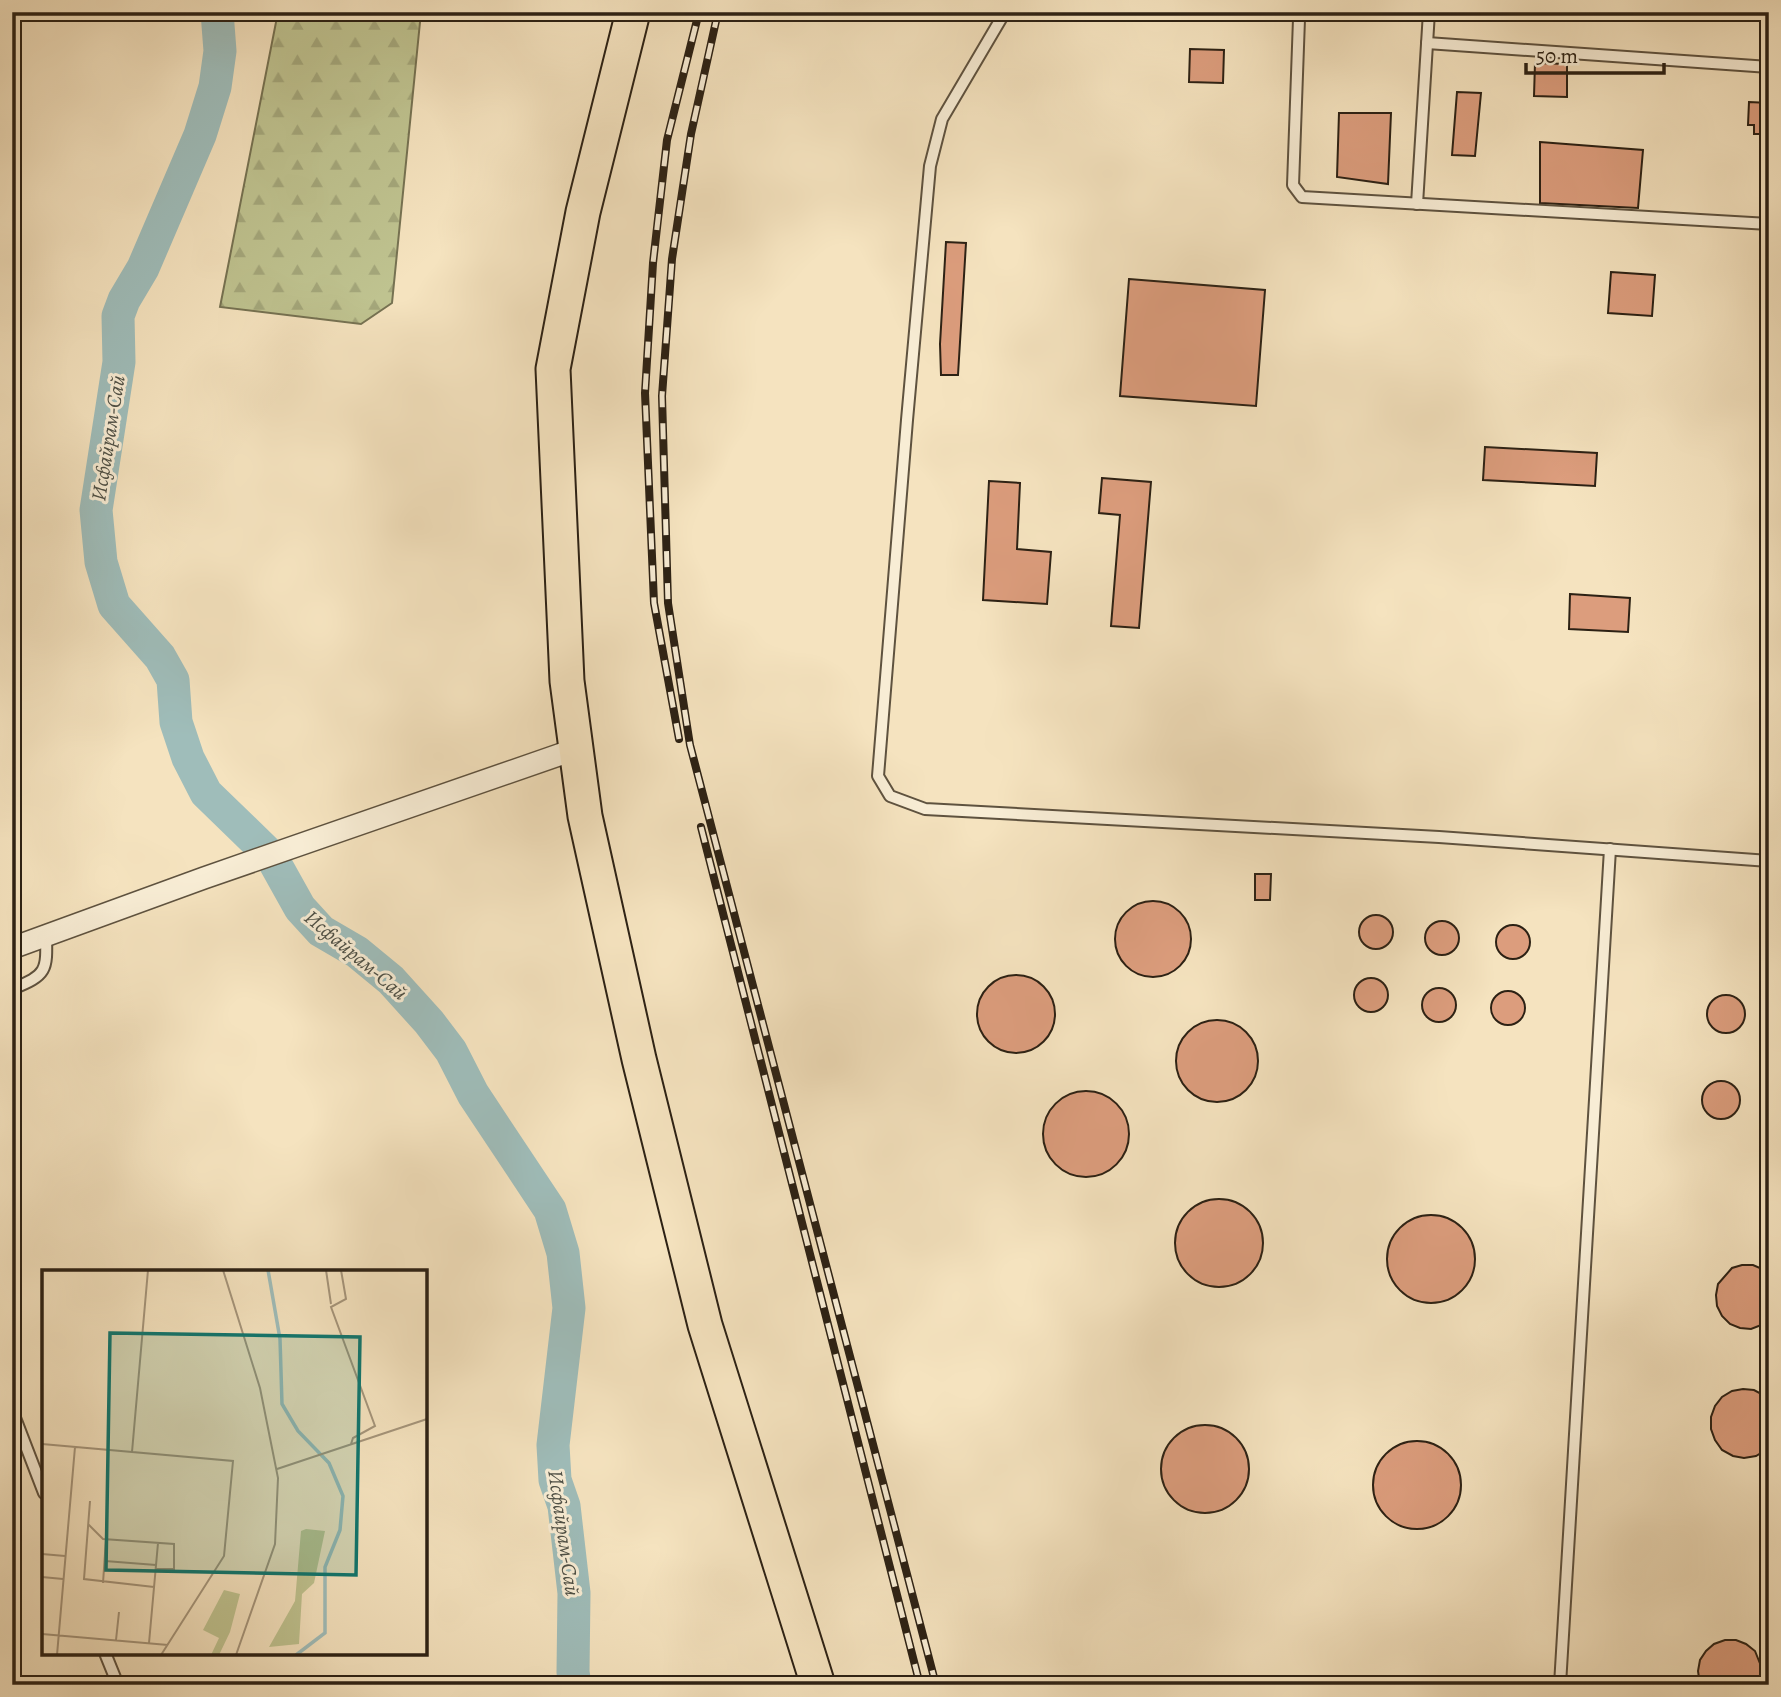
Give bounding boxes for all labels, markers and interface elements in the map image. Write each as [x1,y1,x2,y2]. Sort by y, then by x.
scale bar [1526,32,1664,76]
text: 50 m [1536,42,1578,70]
water label: Исфайрам-Сай [84,373,132,503]
water label: Исфайрам-Сай [298,903,414,1007]
inset map [42,1270,427,1655]
water label: Исфайрам-Сай [541,1468,587,1598]

